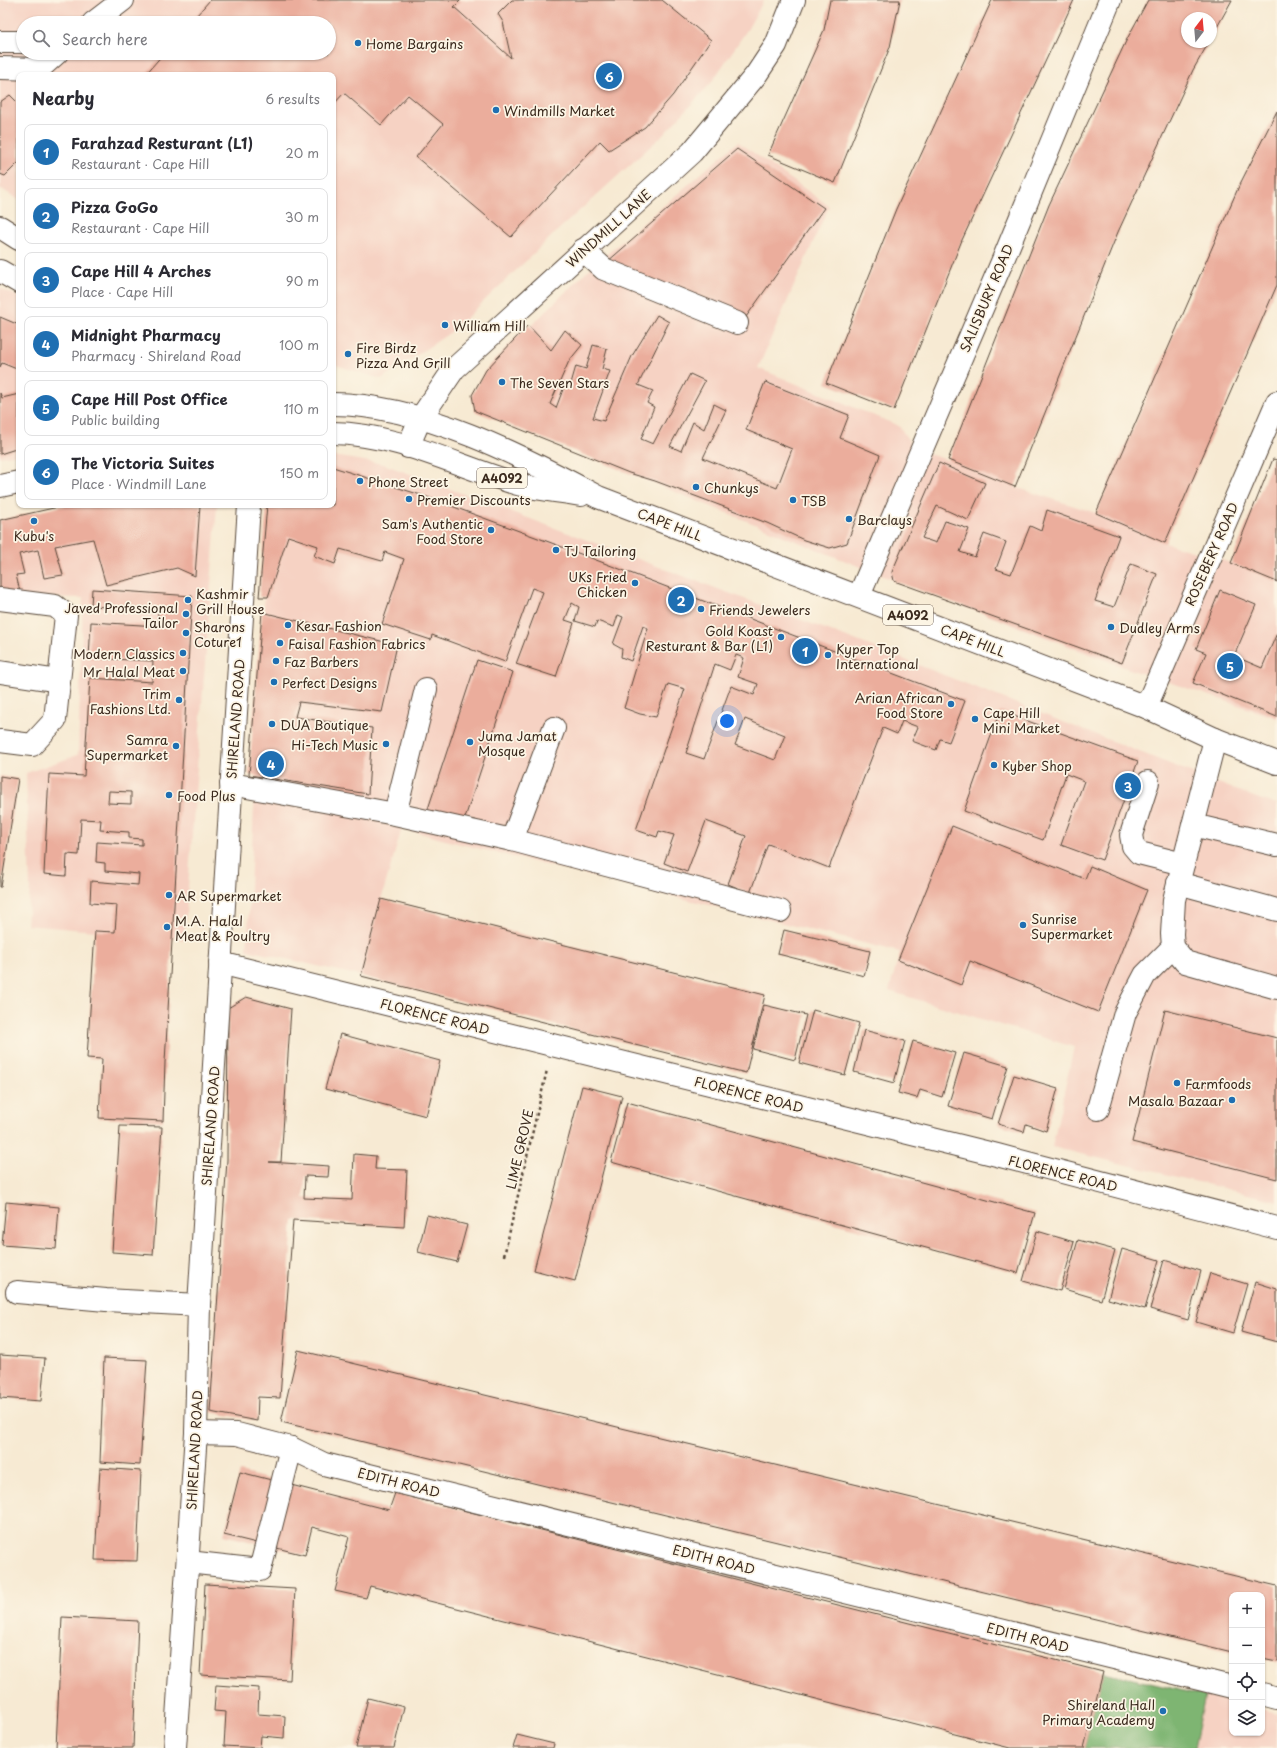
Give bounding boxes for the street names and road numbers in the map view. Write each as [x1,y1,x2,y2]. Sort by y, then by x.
street label: WINDMILL LANE [561,184,655,272]
street label: SALISBURY ROAD [955,241,1017,355]
road number: A4092 [477,468,527,488]
street label: ROSEBERY ROAD [1180,499,1242,609]
street label: CAPE HILL [635,503,705,545]
road number: A4092 [883,605,933,625]
street label: CAPE HILL [938,619,1008,661]
street label: SHIRELAND ROAD [221,658,249,780]
street label: FLORENCE ROAD [378,993,492,1039]
street label: SHIRELAND ROAD [196,1065,224,1187]
street label: FLORENCE ROAD [692,1071,806,1117]
street label: LIME GROVE [501,1107,537,1191]
street label: FLORENCE ROAD [1006,1150,1120,1196]
street label: SHIRELAND ROAD [181,1389,207,1511]
street label: EDITH ROAD [356,1463,442,1501]
street label: EDITH ROAD [671,1540,757,1578]
street label: EDITH ROAD [985,1618,1071,1656]

